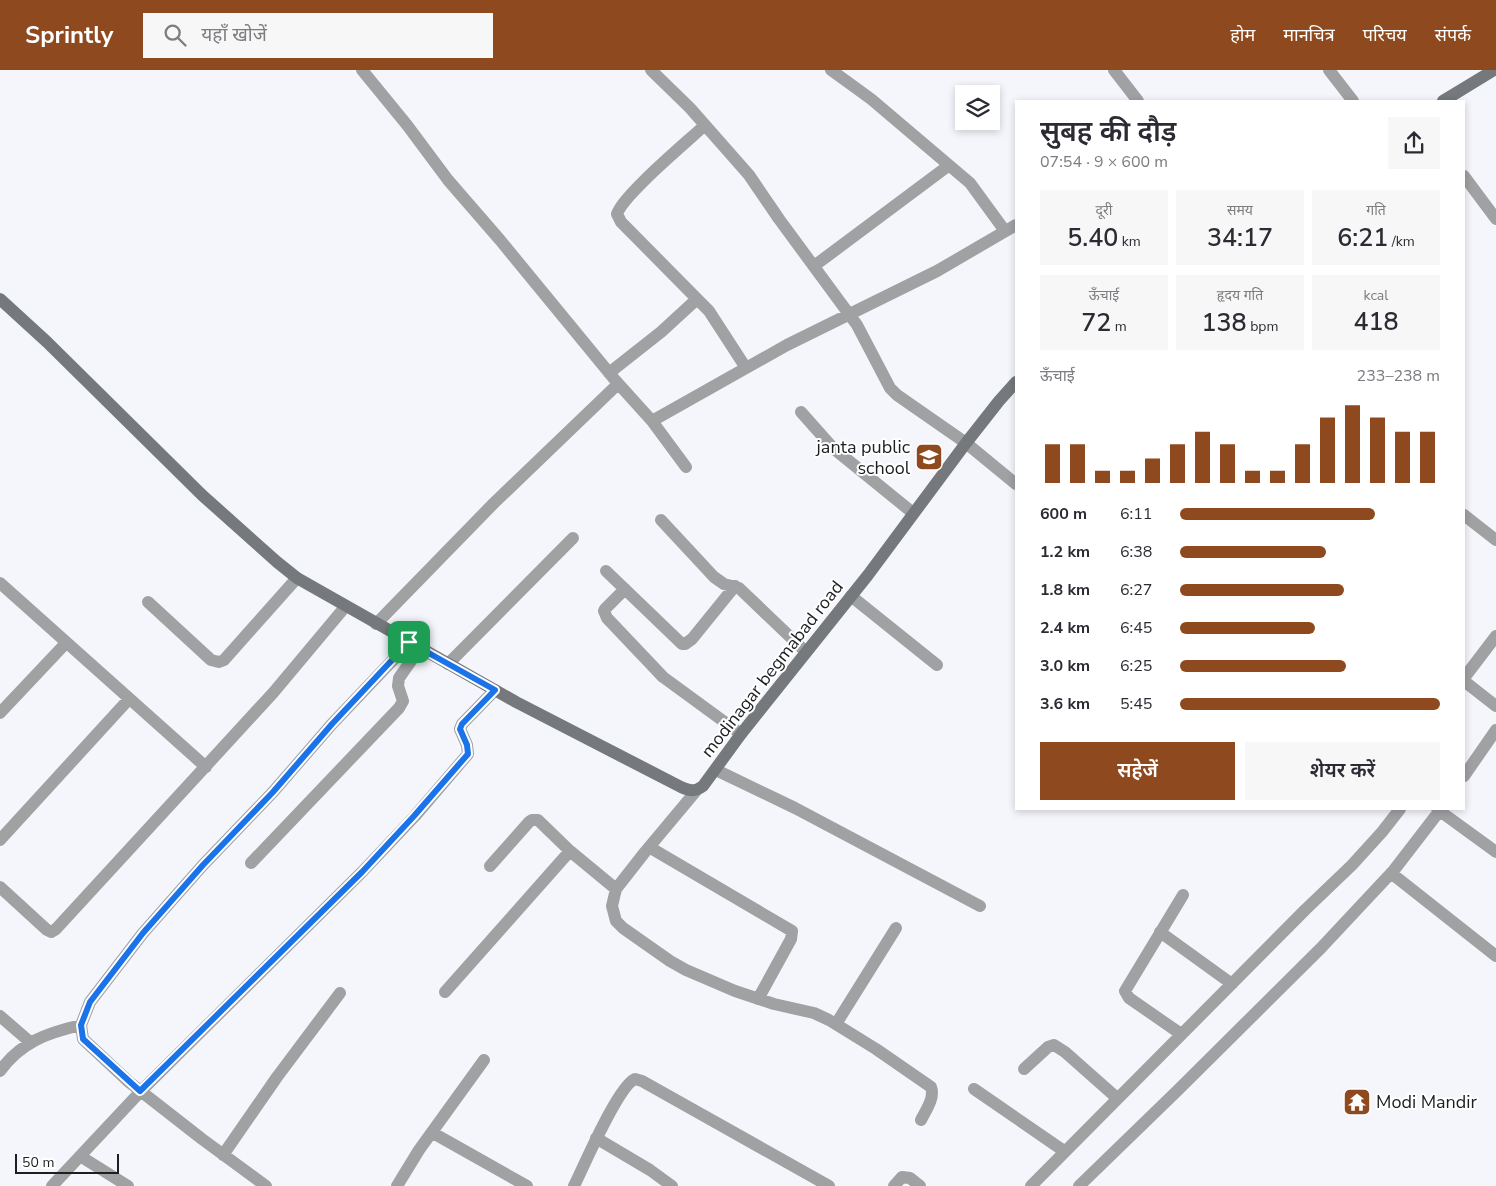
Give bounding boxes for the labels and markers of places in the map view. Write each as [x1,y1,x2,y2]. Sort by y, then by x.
place label: janta public school [815,435,911,480]
school or university icon: janta public school [914,442,944,472]
pin [388,621,430,663]
temple icon: Modi Mandir [1342,1087,1372,1117]
place label: Modi Mandir [1376,1090,1478,1114]

